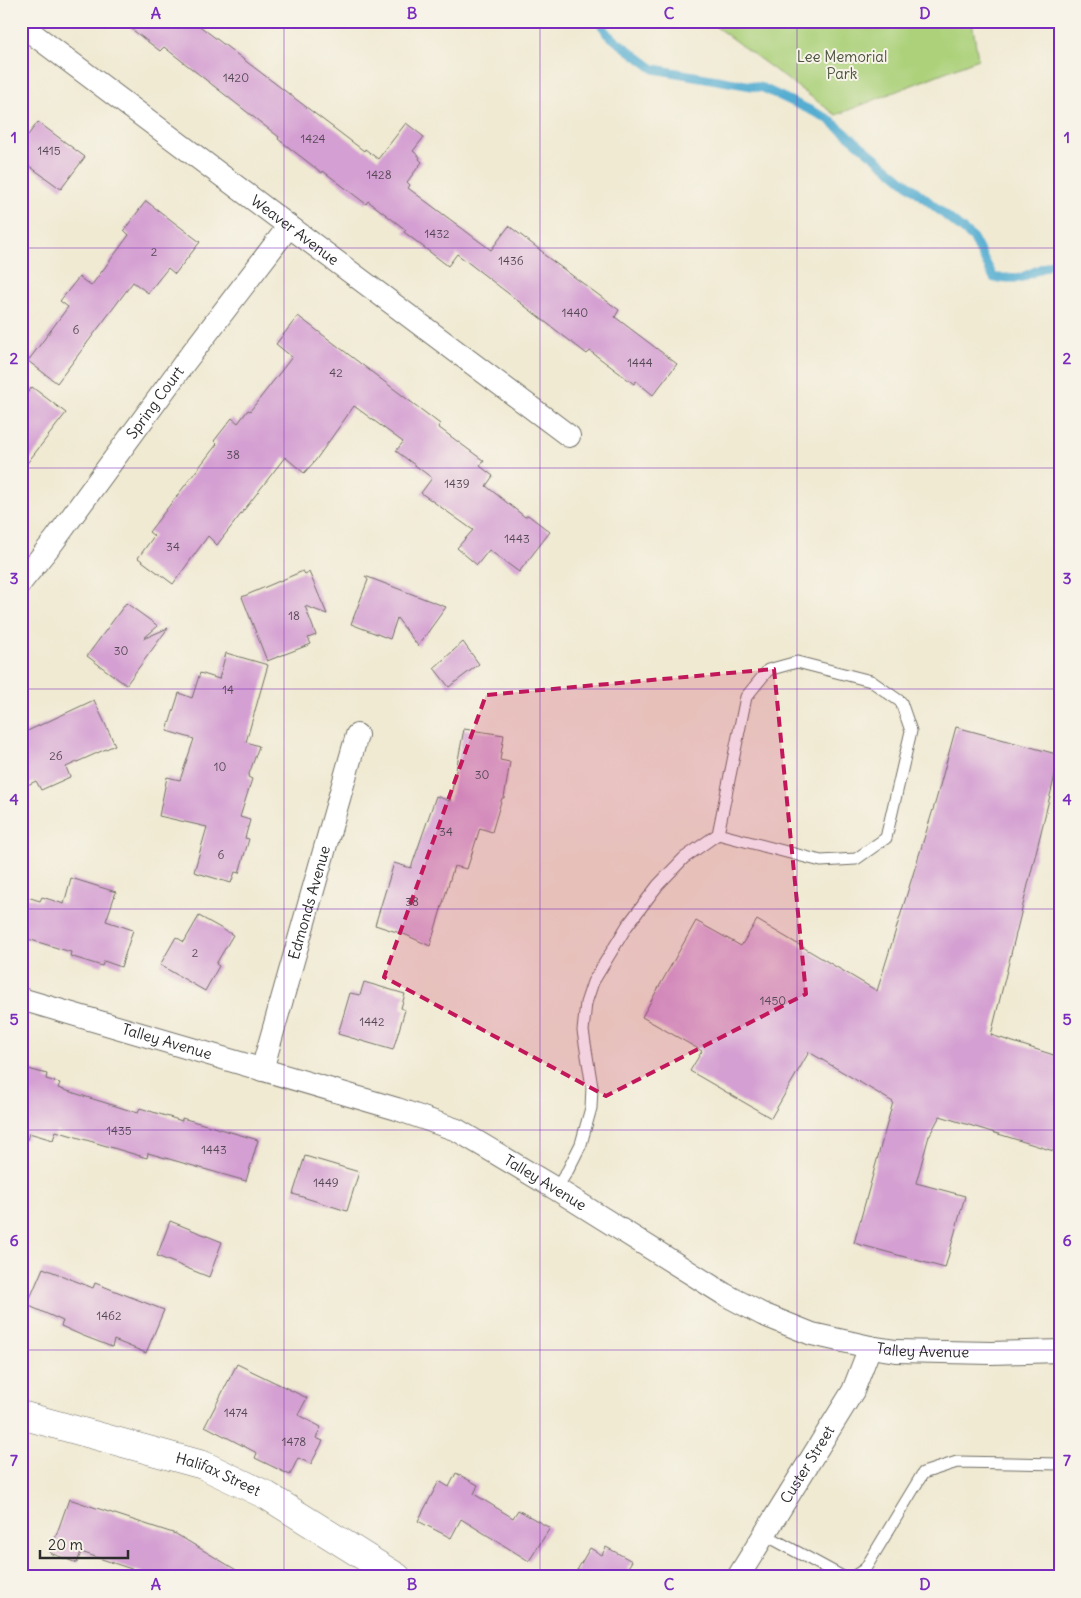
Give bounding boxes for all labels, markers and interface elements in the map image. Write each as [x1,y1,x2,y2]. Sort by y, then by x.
text: A [151,3,161,23]
text: B [407,3,418,23]
text: C [664,3,675,23]
text: D [919,3,931,23]
park label: Lee Memorial Park [797,47,887,83]
house number: 1420 [223,70,249,85]
text: 1 [11,127,17,147]
text: 1 [1064,127,1070,147]
house number: 1424 [300,131,326,146]
house number: 1415 [37,143,61,158]
house number: 1428 [366,167,392,182]
street label: Weaver Avenue [247,191,343,269]
house number: 1432 [424,226,450,241]
house number: 2 [151,244,158,259]
house number: 1436 [498,253,524,268]
house number: 1440 [562,305,588,320]
house number: 6 [73,322,80,337]
text: 2 [10,348,19,368]
text: 2 [1063,348,1072,368]
house number: 1444 [627,355,653,370]
street label: Spring Court [122,362,188,442]
house number: 42 [329,365,343,380]
house number: 38 [226,447,240,462]
house number: 1439 [444,476,470,491]
house number: 1443 [504,531,530,546]
house number: 34 [166,539,180,554]
text: 3 [9,568,19,588]
text: 3 [1062,568,1072,588]
house number: 18 [288,608,300,623]
house number: 30 [114,643,128,658]
house number: 14 [222,682,234,697]
house number: 26 [49,748,63,763]
house number: 10 [214,759,226,774]
house number: 30 [475,767,489,782]
text: 4 [9,789,19,809]
text: 4 [1062,789,1072,809]
house number: 34 [439,824,453,839]
street label: Edmonds Avenue [284,843,334,961]
house number: 6 [218,847,225,862]
house number: 38 [405,894,419,909]
house number: 2 [192,945,199,960]
house number: 1450 [760,993,786,1008]
text: 5 [9,1009,19,1029]
text: 5 [1062,1009,1072,1029]
house number: 1442 [359,1014,385,1029]
street label: Talley Avenue [120,1019,214,1063]
house number: 1435 [106,1123,132,1138]
house number: 1443 [201,1142,227,1157]
street label: Talley Avenue [501,1150,590,1215]
house number: 1449 [313,1175,339,1190]
text: 6 [9,1230,19,1250]
text: 6 [1062,1230,1072,1250]
house number: 1462 [96,1308,122,1323]
street label: Talley Avenue [875,1338,969,1362]
house number: 1474 [224,1405,248,1420]
street label: Custer Street [776,1422,838,1507]
house number: 1478 [282,1434,306,1449]
street label: Halifax Street [174,1448,264,1500]
text: 7 [10,1450,18,1470]
text: 7 [1063,1450,1071,1470]
scale bar [40,1528,128,1560]
text: 20 m [48,1535,83,1554]
text: A [151,1574,161,1594]
text: B [407,1574,418,1594]
text: C [664,1574,675,1594]
text: D [919,1574,931,1594]

